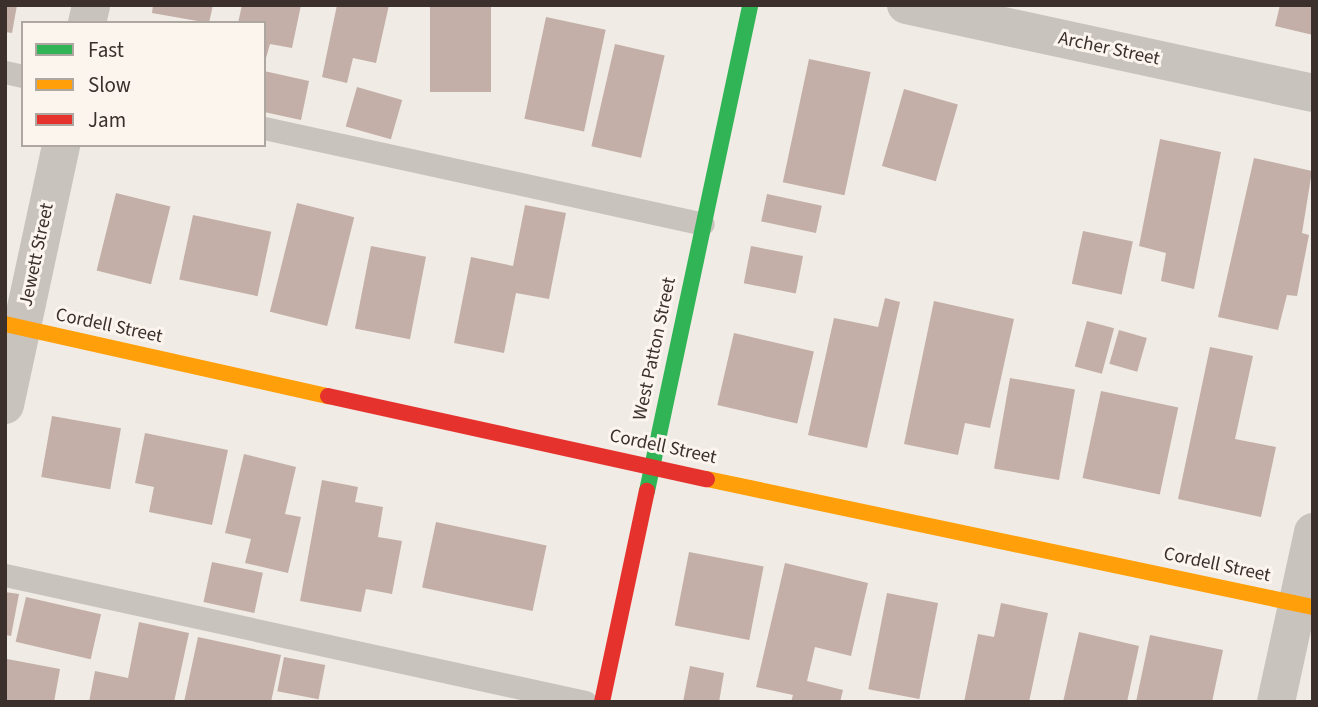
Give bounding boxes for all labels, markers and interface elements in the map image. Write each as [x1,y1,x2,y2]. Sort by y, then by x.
legend [21,21,266,147]
street label: Archer Street [1056,27,1162,71]
text: Fast [88,35,124,65]
text: Slow [88,70,131,100]
text: Jam [88,105,126,135]
street label: Jewett Street [15,201,59,309]
street label: West Patton Street [629,275,681,423]
street label: Cordell Street [54,304,164,348]
street label: Cordell Street [608,425,718,469]
street label: Cordell Street [1162,543,1272,587]

